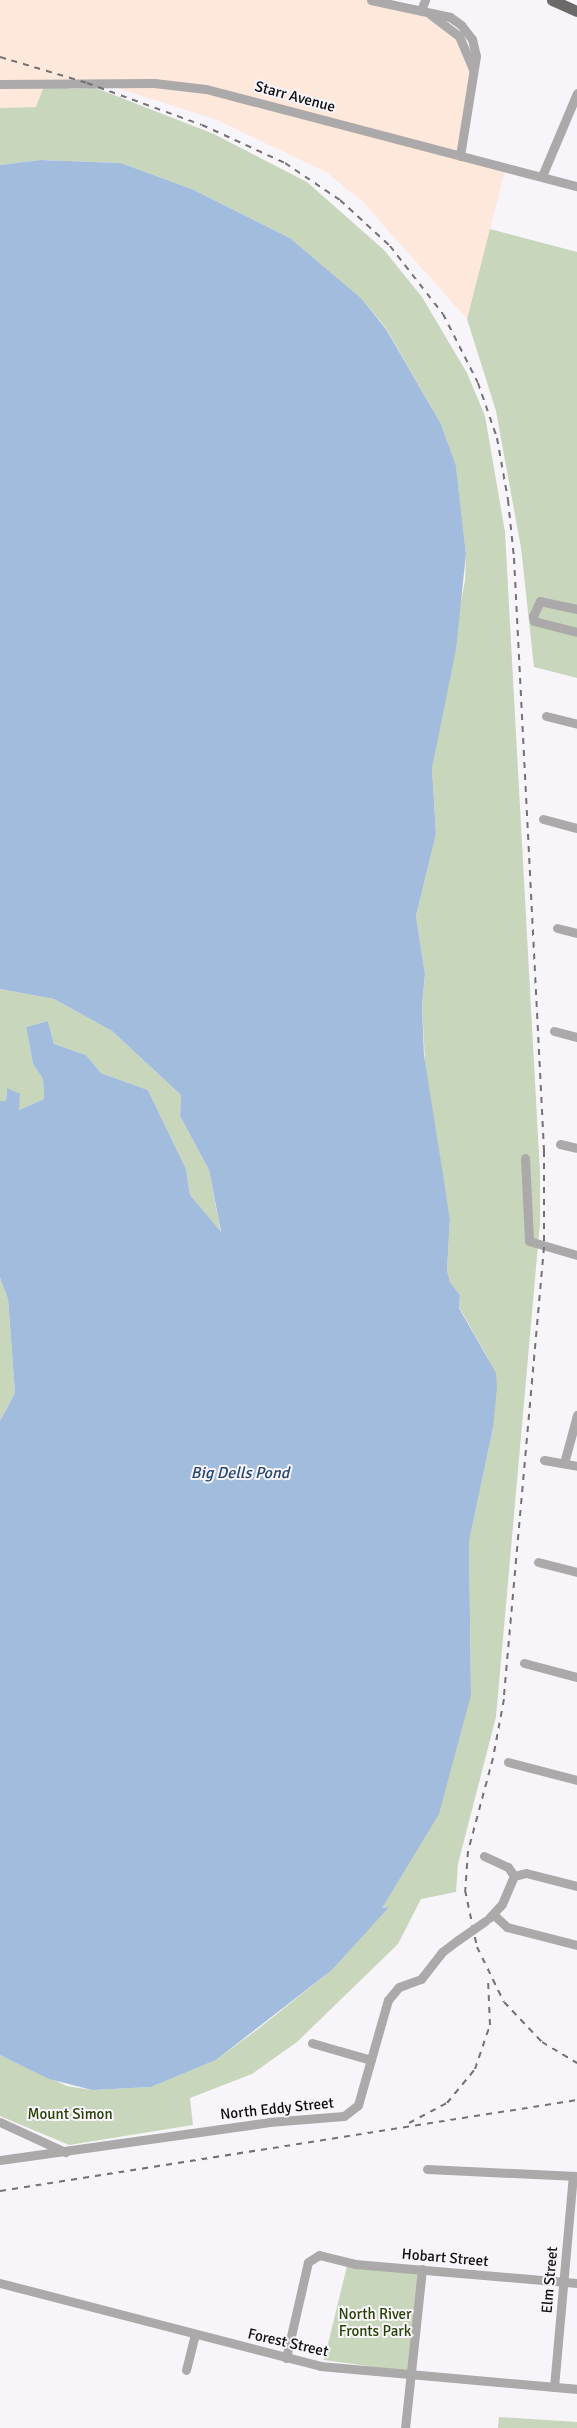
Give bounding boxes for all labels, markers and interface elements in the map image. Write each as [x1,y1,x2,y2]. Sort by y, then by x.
street label: Starr Avenue [253,78,337,116]
water label: Big Dells Pond [191,1463,289,1483]
street label: North Eddy Street [219,2094,335,2124]
park label: Mount Simon [27,2106,113,2124]
street label: Hobart Street [401,2245,489,2271]
street label: Elm Street [538,2246,562,2314]
park label: North River Fronts Park [338,2305,412,2340]
street label: Forest Street [246,2325,330,2361]

